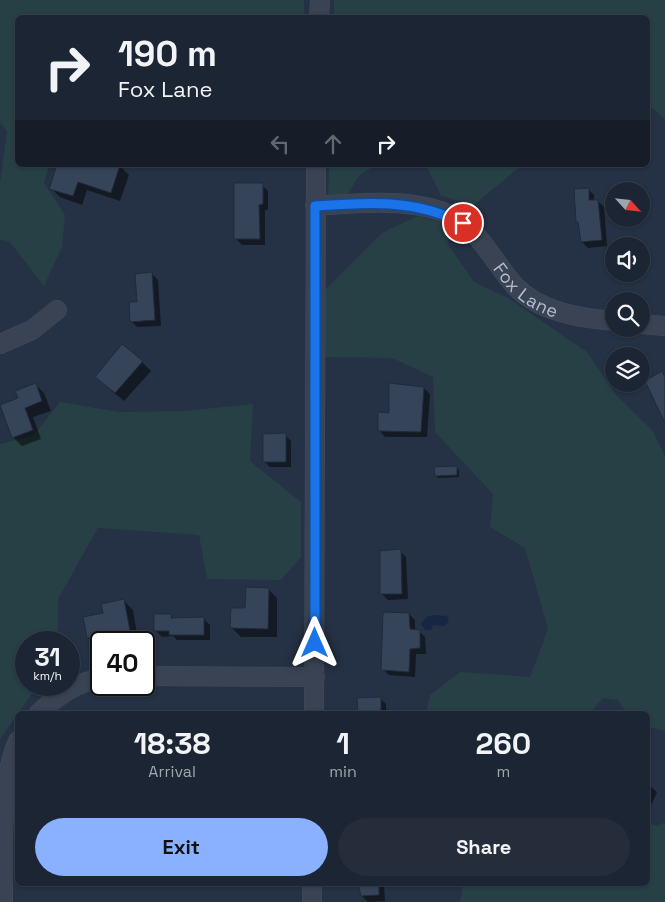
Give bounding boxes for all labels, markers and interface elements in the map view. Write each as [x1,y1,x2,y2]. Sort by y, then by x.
text: 190 m [118,32,217,76]
icon: right [35,35,100,100]
text: Fox Lane [118,75,213,103]
icon: left [266,130,294,158]
icon: ahead [319,130,347,158]
icon: right [372,130,400,158]
north arrow [605,182,650,228]
map controls [605,182,650,392]
pin [442,202,484,244]
icon: arrive [449,209,477,237]
button: sound [605,237,650,282]
street label: Fox Lane [489,258,561,322]
button: search [605,292,650,337]
button: layers [605,347,650,392]
position arrow [288,616,340,668]
speed limit sign: 40 [90,631,155,696]
text: 31 [34,641,61,673]
text: km/h [33,668,62,684]
text: 18:38 [134,724,210,763]
text: 1 [336,724,350,763]
text: 260 [475,724,531,763]
text: Arrival [148,761,196,782]
text: min [329,761,357,782]
text: m [496,761,510,782]
button: Exit [35,818,328,876]
button: Share [338,818,630,876]

